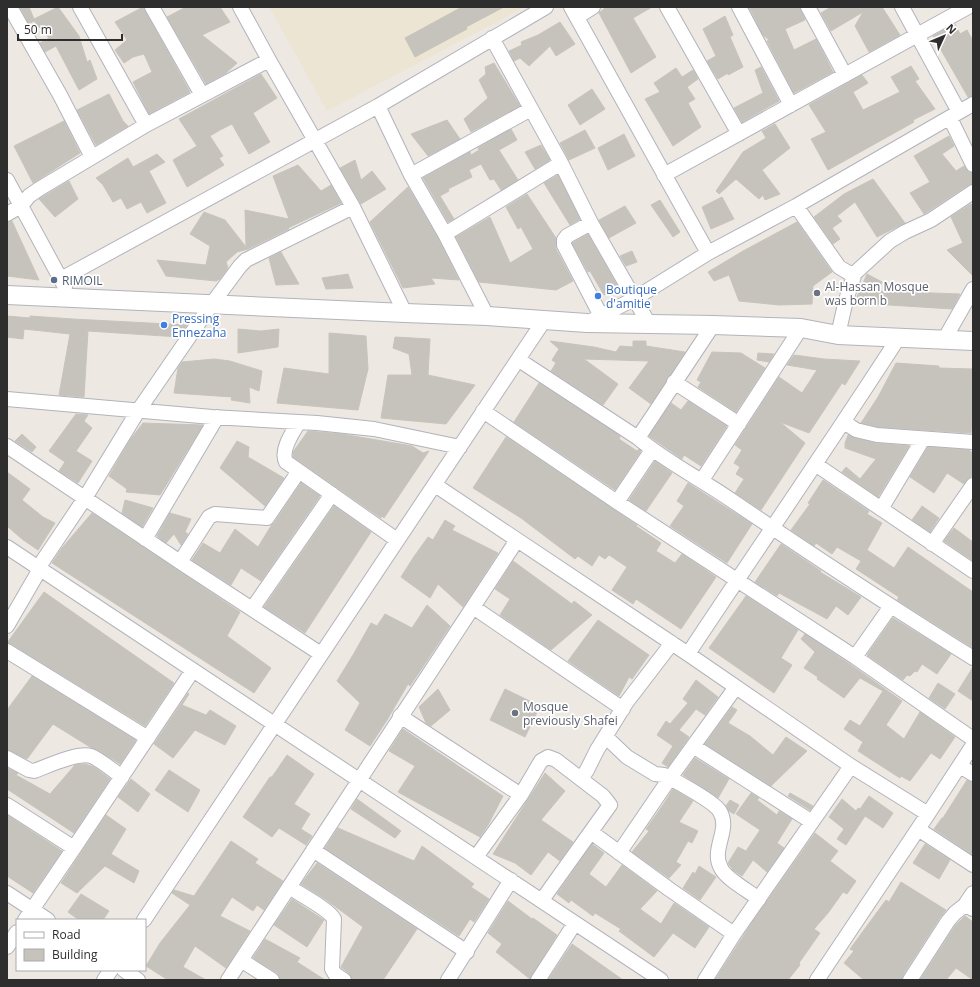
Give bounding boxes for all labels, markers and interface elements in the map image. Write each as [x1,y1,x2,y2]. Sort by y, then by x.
scale bar [18,16,122,42]
north arrow [924,16,964,56]
text: N [943,20,960,37]
text: 50 m [24,21,52,38]
place label: RIMOIL [62,272,103,289]
marker: RIMOIL [49,275,59,285]
place label: Al-Hassan Mosque was born b [825,278,929,309]
place label: Boutique d'amitie [606,281,657,312]
marker: Al-Hassan Mosque was born b [812,288,822,298]
marker: Boutique d'amitie [593,291,603,301]
place label: Pressing Ennezaha [172,310,226,341]
marker: Pressing Ennezaha [159,320,169,330]
place label: Mosque previously Shafei [523,698,618,729]
marker: Mosque previously Shafei [510,708,520,718]
legend [16,919,146,971]
text: Road [52,926,81,943]
text: Building [52,946,98,963]

